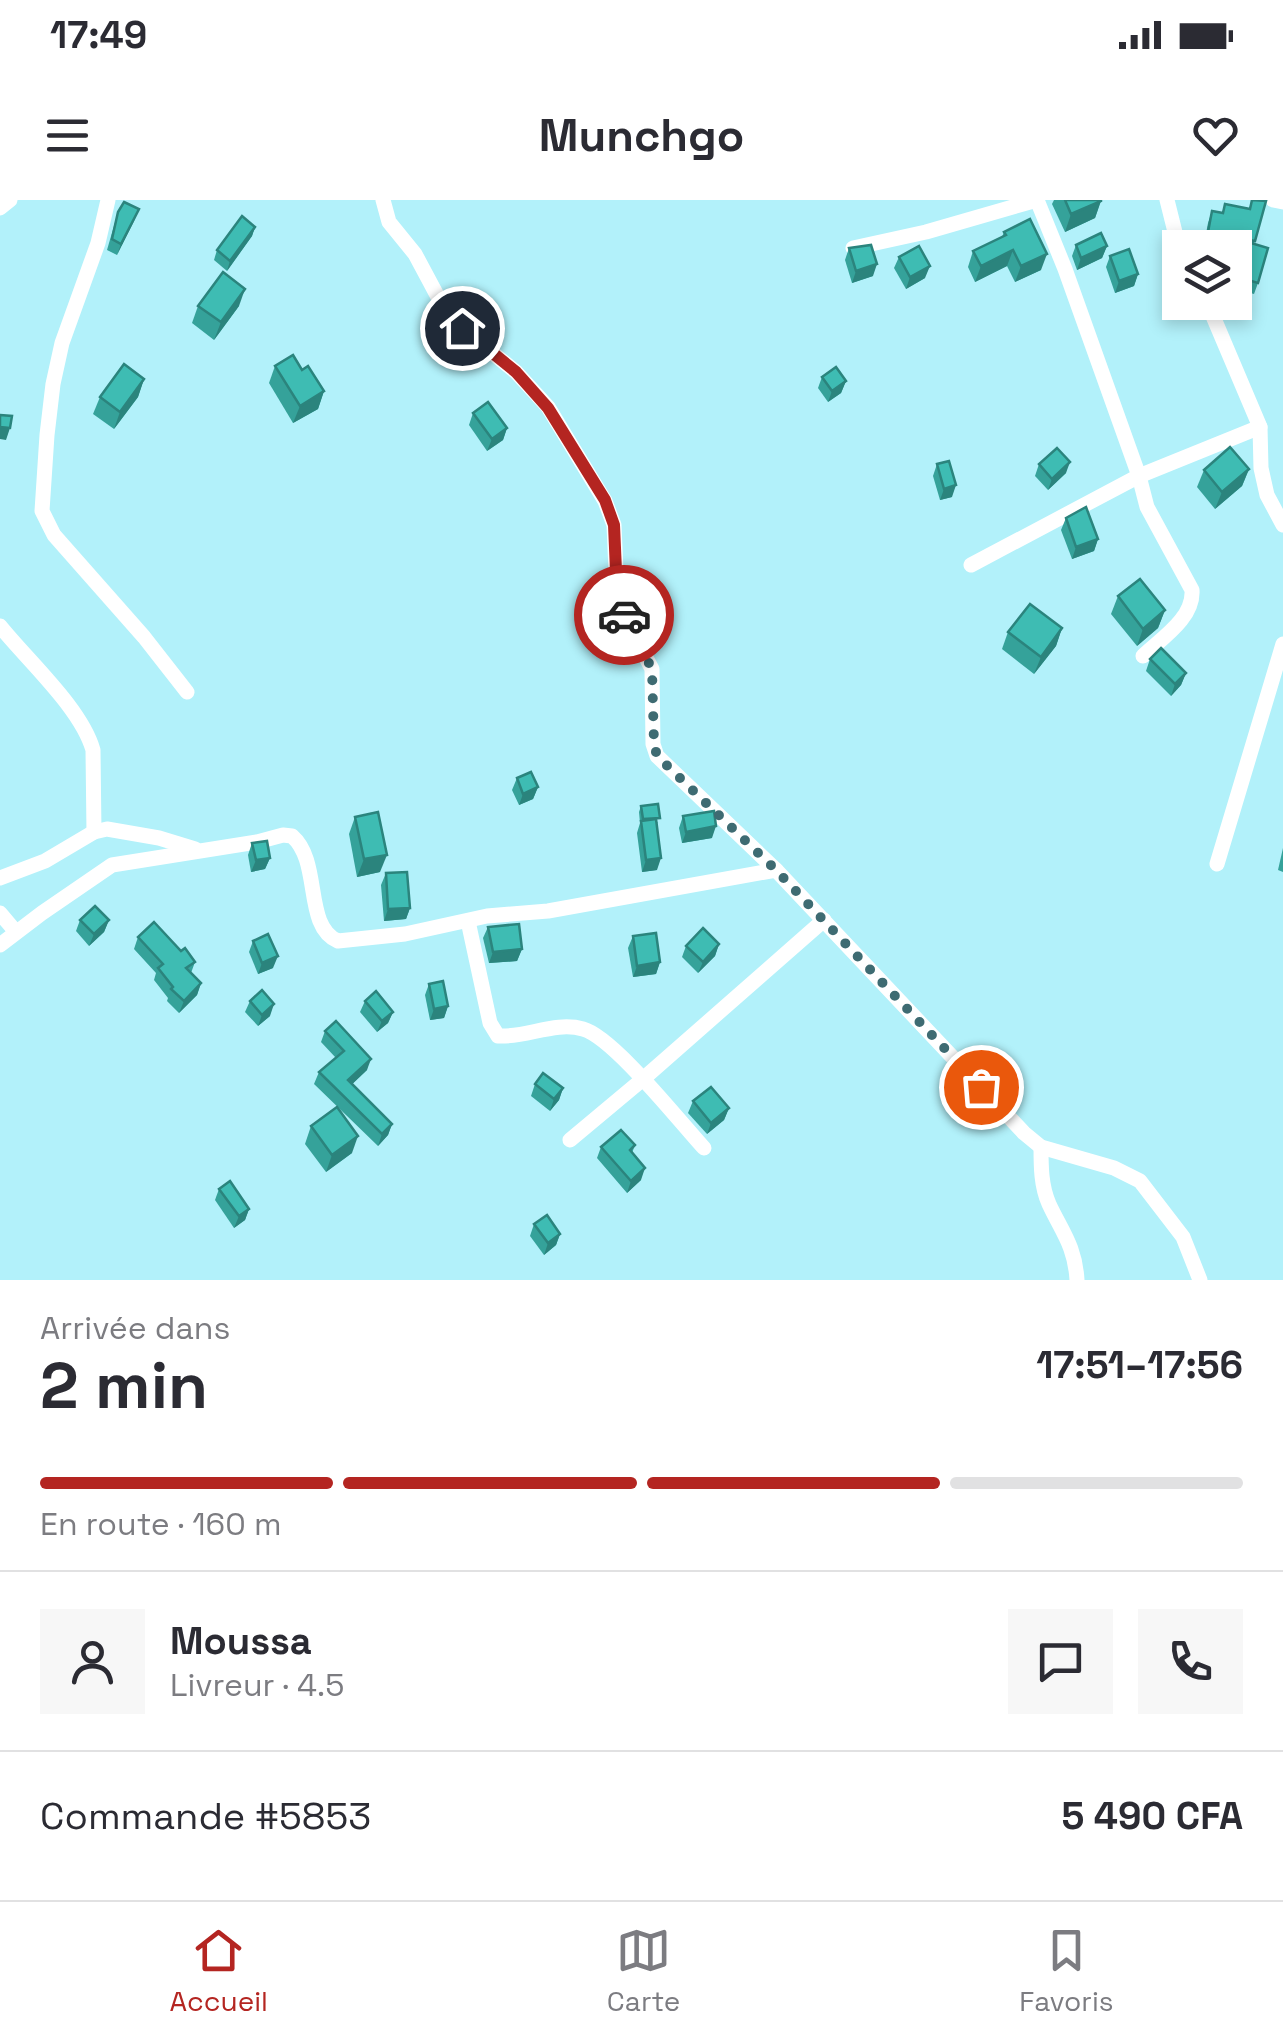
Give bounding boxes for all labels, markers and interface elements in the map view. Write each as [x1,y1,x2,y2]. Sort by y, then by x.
text: 17:49 [50,11,147,59]
text: Munchgo [539,107,744,164]
icon: menu [40,108,95,163]
icon: heart [1188,108,1243,163]
map controls [1162,230,1252,320]
button: layers [1162,230,1252,320]
pin [420,286,505,371]
icon: home [435,301,490,356]
courier [574,565,674,665]
icon: car [597,588,652,643]
pin [939,1045,1024,1130]
icon: bag [954,1060,1009,1115]
text: Arrivée dans [40,1308,230,1348]
text: 17:51–17:56 [1036,1341,1243,1389]
text: 2 min [40,1344,208,1427]
text: En route · 160 m [40,1504,281,1544]
button: person [40,1609,145,1714]
button: chat [1008,1609,1113,1714]
button: phone [1138,1609,1243,1714]
text: Moussa [170,1617,312,1665]
text: Livreur · 4.5 [170,1665,344,1705]
text: Commande #5853 [40,1792,371,1840]
text: 5 490 CFA [1061,1792,1243,1840]
tab: Accueil [169,1923,268,2019]
tab: Carte [607,1923,680,2019]
tab: Favoris [1019,1923,1114,2019]

